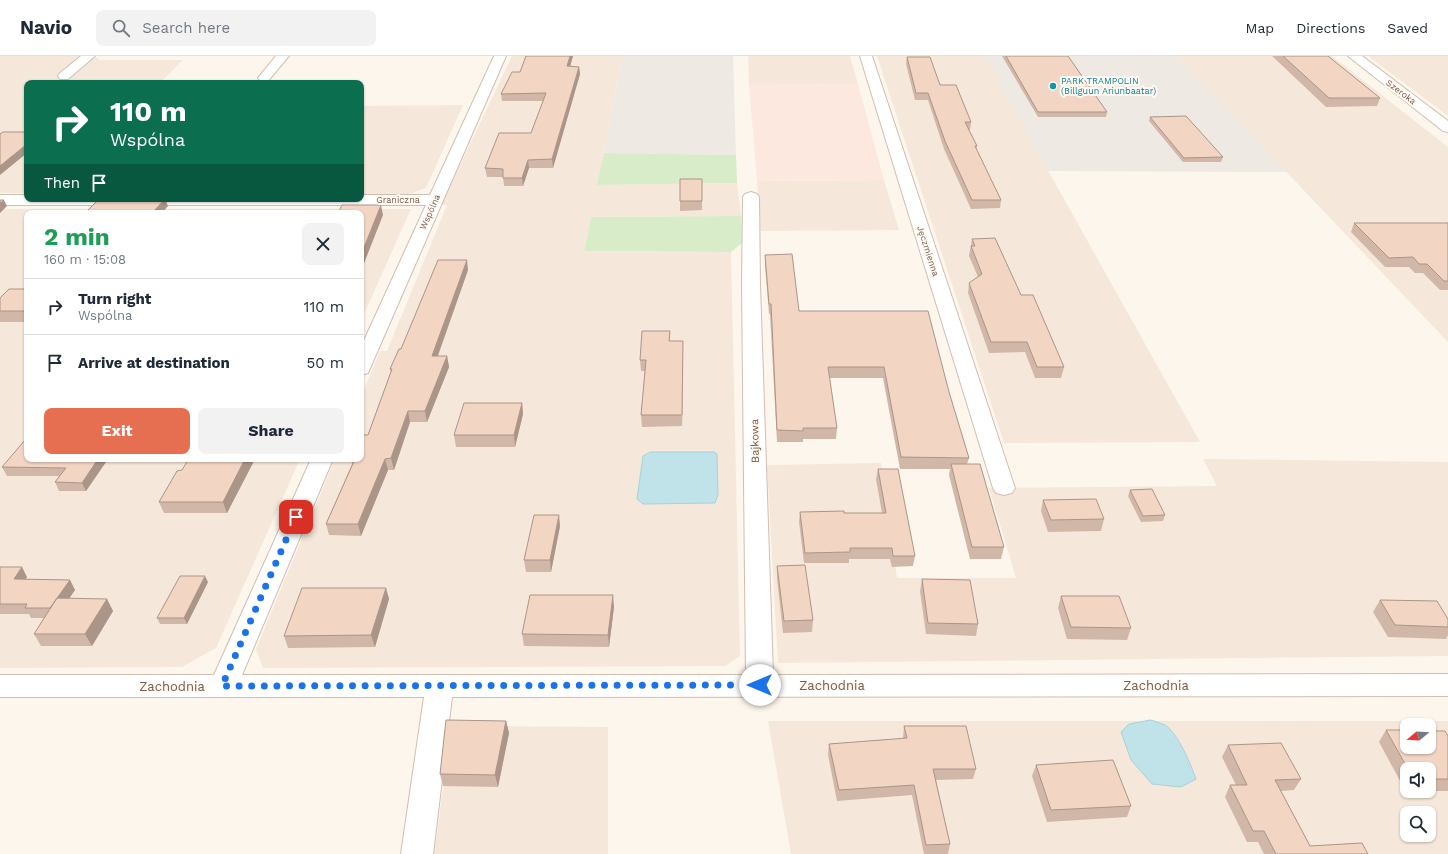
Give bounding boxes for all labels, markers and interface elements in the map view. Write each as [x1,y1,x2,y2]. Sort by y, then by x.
search box [96,10,376,46]
text: Navio [20,16,72,39]
icon: search [110,17,132,39]
text: Search here [142,19,230,37]
text: Map [1246,20,1274,36]
text: Directions [1296,20,1365,36]
text: Saved [1387,20,1428,36]
place label: PARK TRAMPOLIN (Billguun Ariunbaatar) [1061,76,1156,96]
street label: Szeroka [1384,78,1418,106]
marker: PARK TRAMPOLIN (Billguun Ariunbaatar) [1048,81,1058,91]
text: 110 m [110,95,187,128]
icon: right [44,96,96,148]
text: Wspólna [110,129,185,150]
icon: arrive [88,172,110,194]
text: Then [44,174,80,192]
street label: Wspólna [418,193,442,231]
street label: Graniczna [376,195,420,205]
text: 2 min [44,223,110,251]
button: close [302,223,344,265]
street label: Jęczmienna [915,225,941,277]
text: 160 m · 15:08 [44,252,126,267]
text: Turn right [78,290,151,308]
icon: right [44,296,66,318]
text: 110 m [304,298,344,316]
text: Wspólna [78,308,132,323]
icon: arrive [44,352,66,374]
text: Arrive at destination [78,354,230,372]
text: 50 m [307,354,344,372]
button: Exit [44,408,190,454]
button: Share [198,408,344,454]
street label: Bajkowa [748,419,762,463]
pin [279,500,313,534]
icon: arrive [285,506,307,528]
position arrow [739,664,781,706]
street label: Zachodnia [799,678,865,693]
street label: Zachodnia [1123,678,1189,693]
street label: Zachodnia [139,679,205,694]
north arrow [1400,718,1436,754]
map controls [1400,718,1436,842]
button: sound [1400,762,1436,798]
button: search [1400,806,1436,842]

